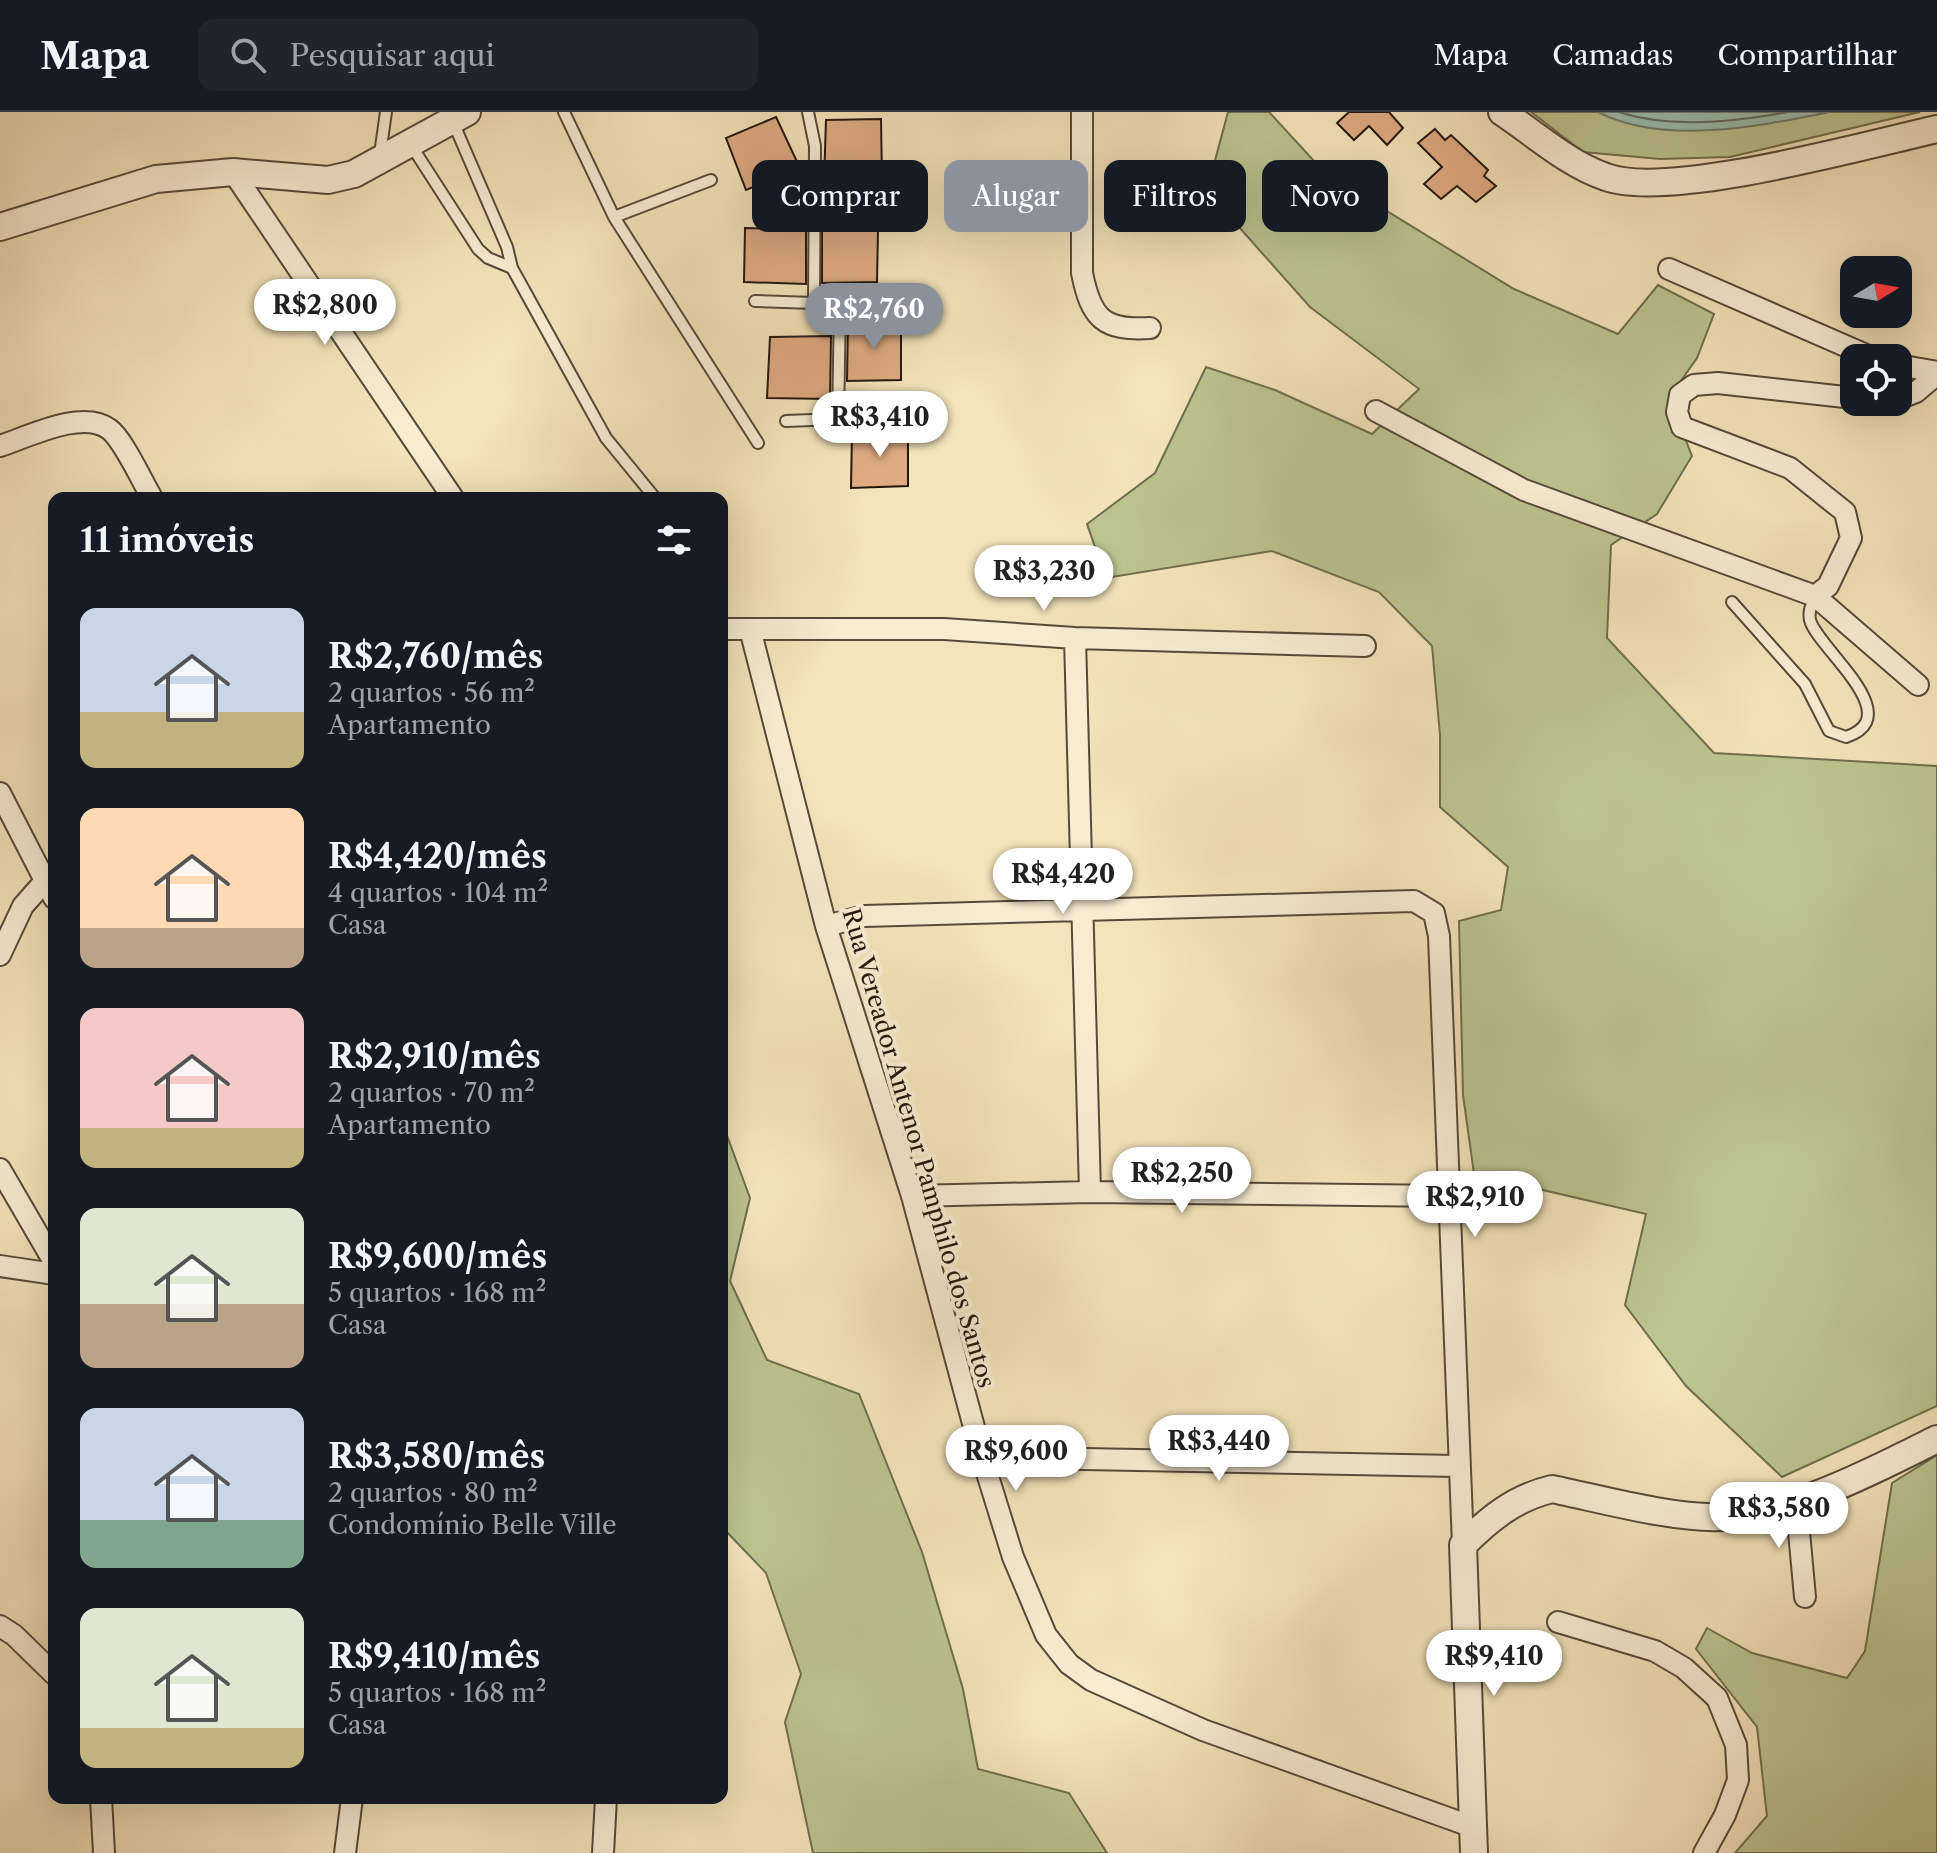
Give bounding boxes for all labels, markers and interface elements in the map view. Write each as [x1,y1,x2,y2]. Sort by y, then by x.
search box [198,19,758,91]
text: Mapa [40,32,150,79]
icon: search [226,33,270,77]
text: Pesquisar aqui [290,37,495,74]
text: Mapa [1433,38,1508,72]
text: Camadas [1552,38,1674,72]
text: Compartilhar [1718,38,1897,72]
chip: Comprar [752,160,928,232]
chip: Alugar [944,160,1088,232]
chip: Filtros [1104,160,1246,232]
chip: Novo [1262,160,1388,232]
north arrow [1840,256,1912,328]
map controls [1840,256,1912,416]
pin: R$2,800 [251,279,399,347]
pin: R$2,760 [800,283,948,351]
text: R$2,800 [272,289,378,321]
text: R$2,760 [823,293,925,325]
button: locate [1840,344,1912,416]
pin: R$3,410 [806,391,954,459]
text: R$3,410 [830,401,930,433]
icon: filters [652,518,696,562]
text: 11 imóveis [80,519,254,561]
pin: R$3,230 [970,545,1118,613]
text: R$3,230 [993,555,1096,587]
text: R$2,760/mês [328,635,543,677]
icon: home [144,640,240,736]
text: 2 quartos · 56 m² [328,677,535,709]
text: Apartamento [328,709,491,741]
text: R$4,420/mês [328,835,547,877]
icon: home [144,840,240,936]
pin: R$4,420 [989,848,1137,916]
text: R$4,420 [1011,858,1115,890]
text: 4 quartos · 104 m² [328,877,548,909]
street label: Rua Vereador Antenor Pamphilo dos Santos [837,905,1001,1391]
text: Casa [328,909,387,941]
text: R$2,910/mês [328,1035,541,1077]
icon: home [144,1040,240,1136]
text: 2 quartos · 70 m² [328,1077,535,1109]
text: Apartamento [328,1109,491,1141]
pin: R$2,250 [1108,1147,1256,1215]
text: R$2,250 [1130,1157,1234,1189]
pin: R$2,910 [1401,1171,1549,1239]
text: R$2,910 [1425,1181,1525,1213]
text: R$9,600/mês [328,1235,547,1277]
icon: home [144,1240,240,1336]
text: 5 quartos · 168 m² [328,1277,546,1309]
text: Casa [328,1309,387,1341]
pin: R$3,440 [1145,1415,1293,1483]
pin: R$9,600 [942,1425,1090,1493]
text: R$3,440 [1167,1425,1271,1457]
text: R$3,580/mês [328,1435,545,1477]
text: R$9,600 [964,1435,1068,1467]
icon: home [144,1440,240,1536]
text: 2 quartos · 80 m² [328,1477,538,1509]
pin: R$3,580 [1705,1482,1853,1550]
text: R$3,580 [1727,1492,1831,1524]
text: Condomínio Belle Ville [328,1509,617,1541]
pin: R$9,410 [1420,1630,1568,1698]
text: R$9,410/mês [328,1635,540,1677]
icon: home [144,1640,240,1736]
text: R$9,410 [1444,1640,1544,1672]
text: 5 quartos · 168 m² [328,1677,546,1709]
text: Casa [328,1709,387,1741]

